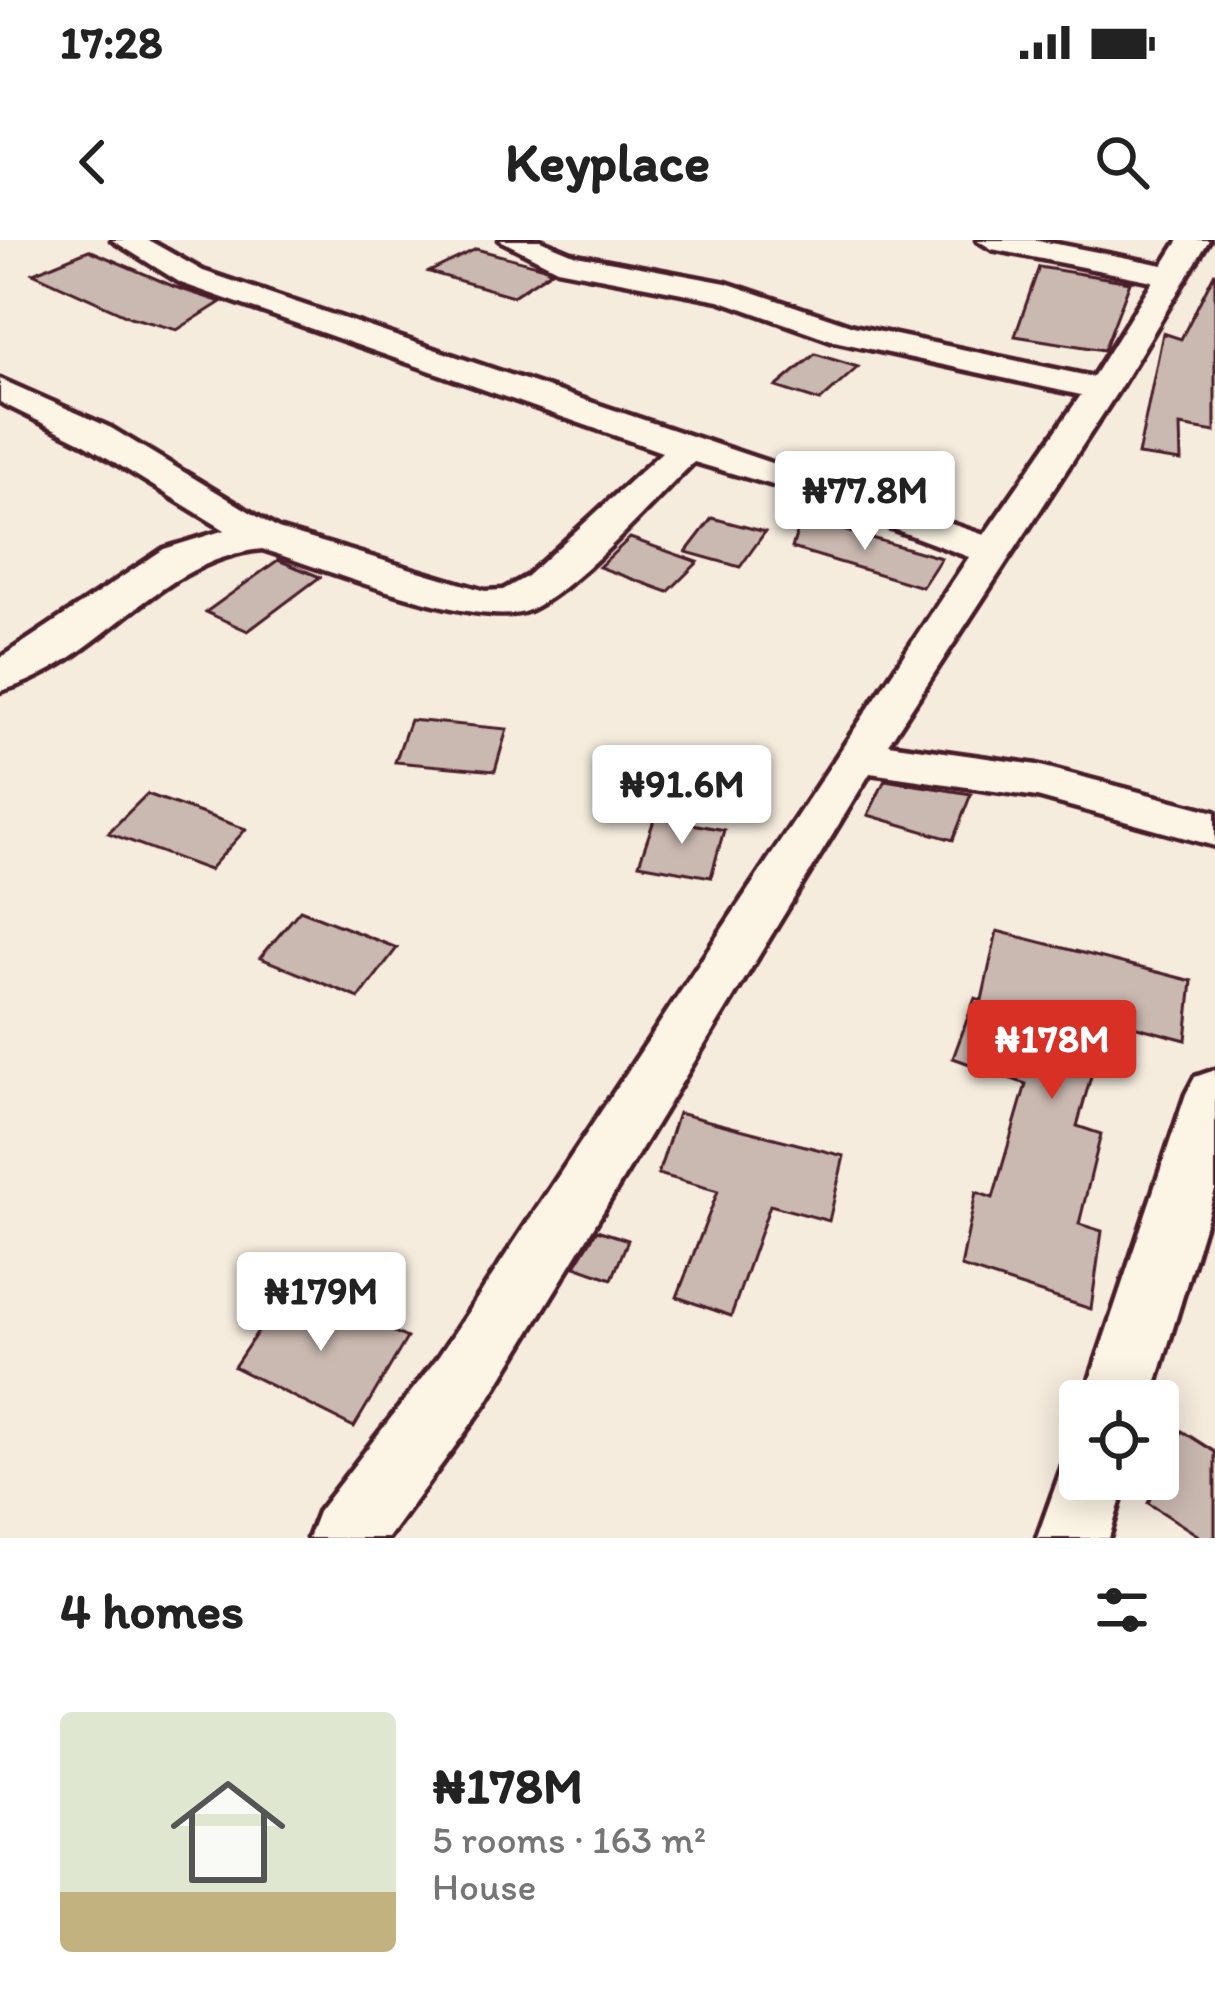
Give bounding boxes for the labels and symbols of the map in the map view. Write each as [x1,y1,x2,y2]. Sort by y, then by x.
pin: ₦77.8M [767,451,963,553]
pin: ₦91.6M [584,745,780,847]
pin: ₦178M [968,1000,1136,1102]
pin: ₦179M [237,1252,405,1354]

